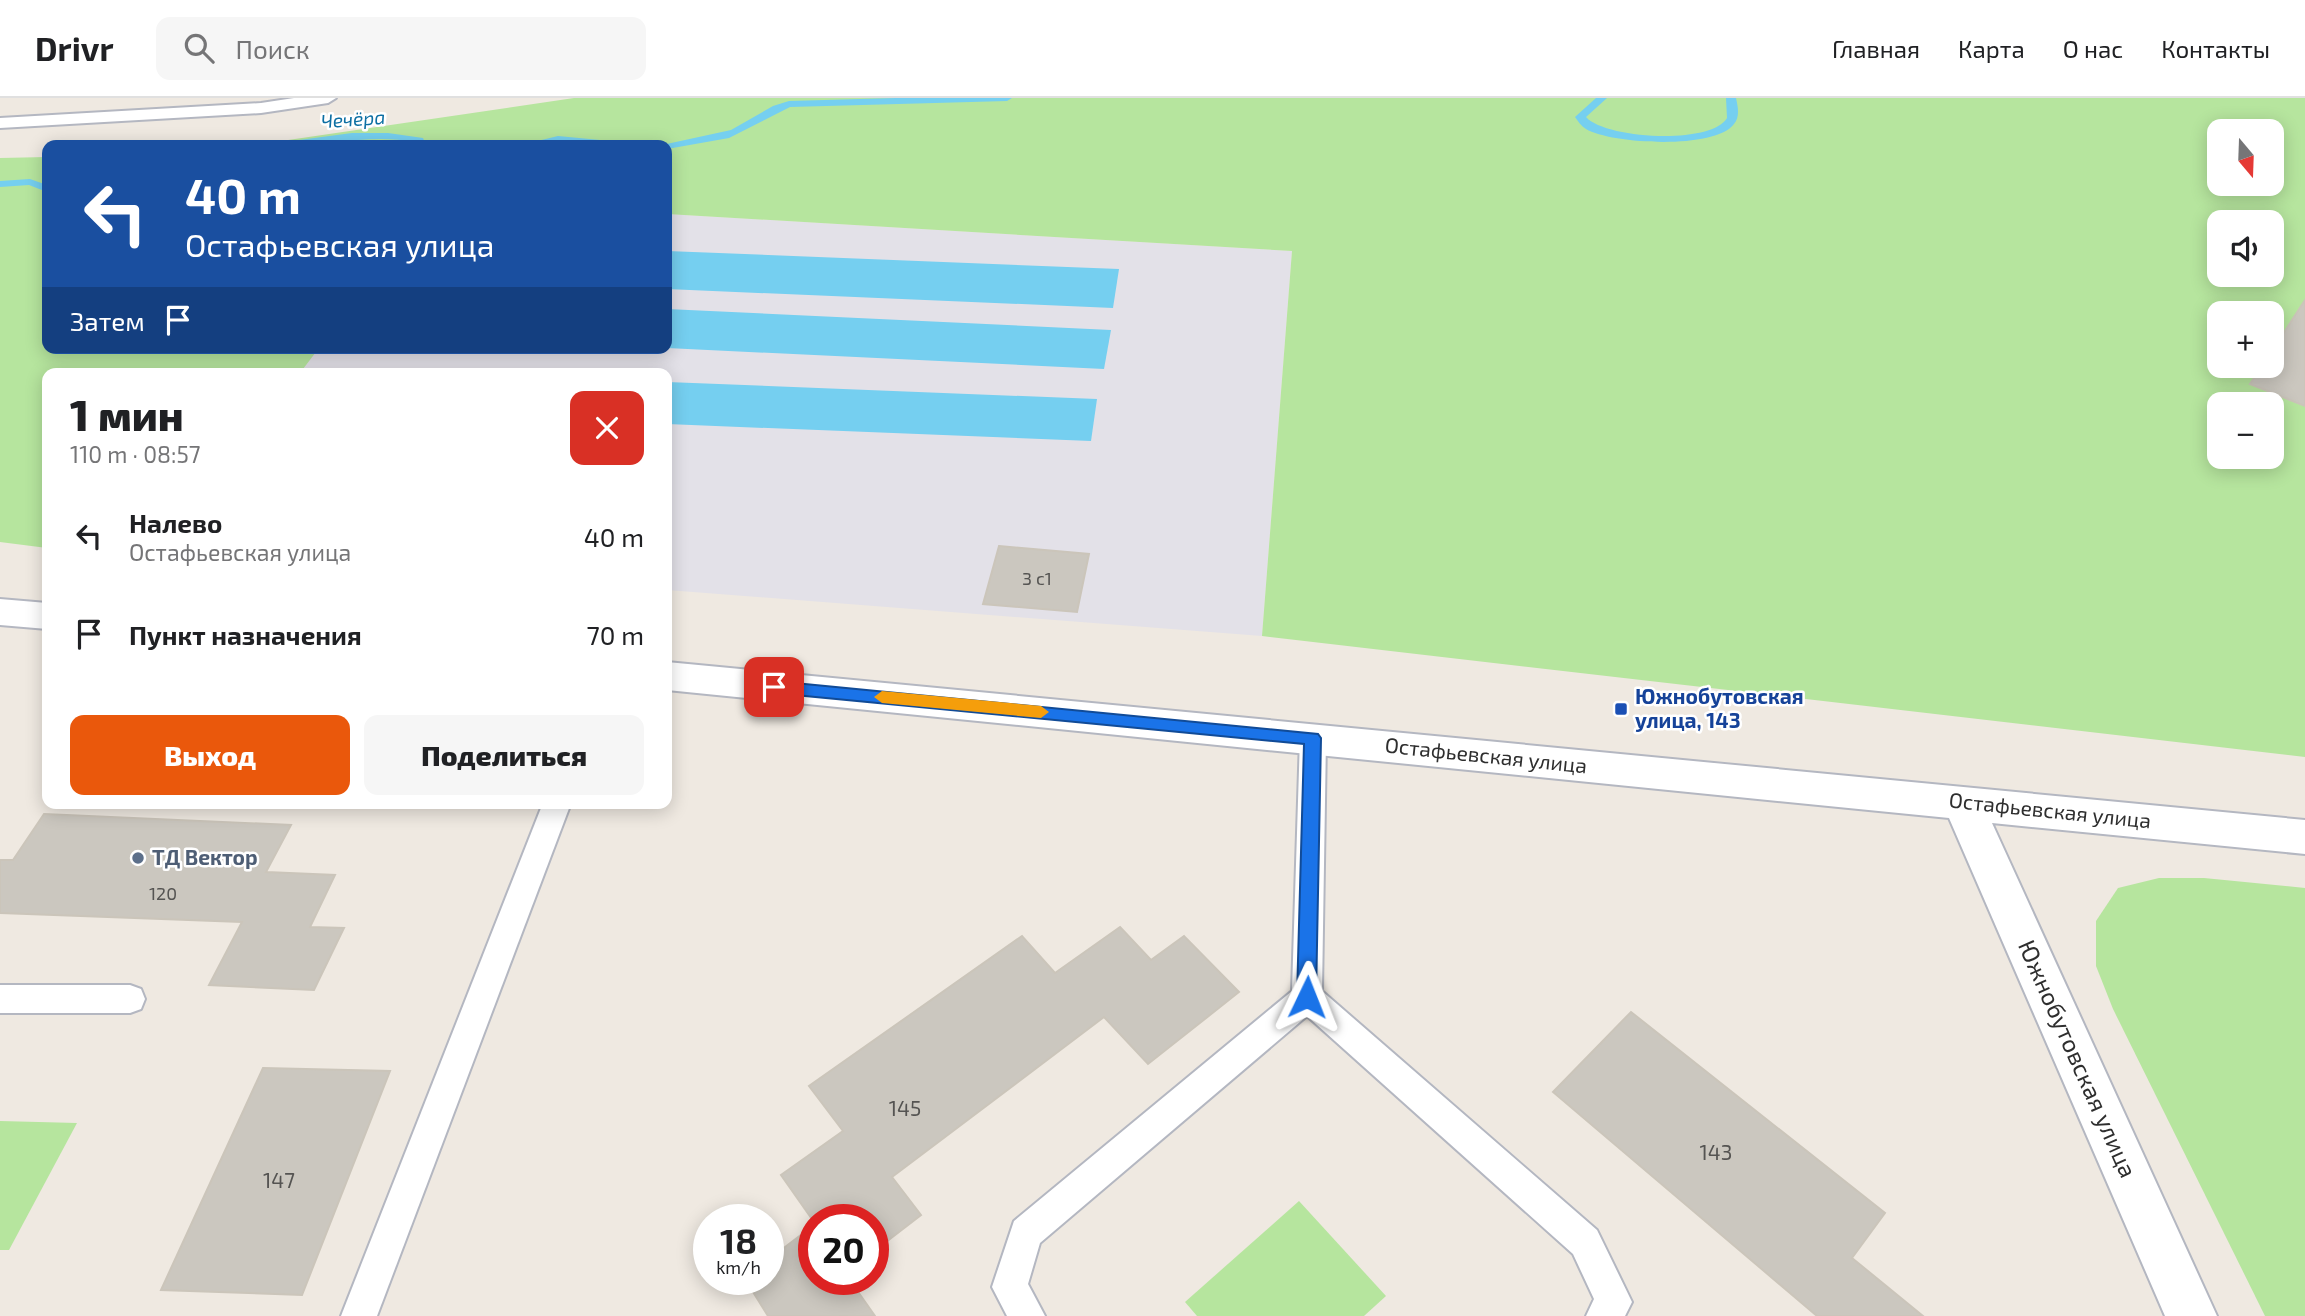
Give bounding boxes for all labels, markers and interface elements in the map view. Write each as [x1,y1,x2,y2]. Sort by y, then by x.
search box [156,17,646,80]
text: Drivr [35,28,114,68]
icon: search [180,29,218,67]
text: Поиск [236,33,310,64]
text: Главная [1832,34,1920,63]
text: Карта [1958,34,2025,63]
text: О нас [2063,34,2123,63]
text: Контакты [2161,34,2270,63]
water label: Чечёра [320,105,386,132]
north arrow [2207,119,2284,196]
map controls [2207,119,2284,469]
text: 40 m [185,165,301,224]
icon: left [70,168,161,259]
button: sound [2207,210,2284,287]
text: Остафьевская улица [185,225,494,263]
icon: arrive [159,301,197,339]
button: + [2207,301,2284,378]
text: Затем [70,305,145,336]
text: 1 мин [70,389,184,439]
button: close [570,391,644,465]
button: − [2207,392,2284,469]
text: 110 m · 08:57 [70,440,201,468]
text: Налево [129,507,222,538]
icon: left [70,517,108,555]
text: 40 m [584,521,644,552]
text: Остафьевская улица [129,538,351,566]
house number: 3 с1 [1022,567,1052,589]
icon: arrive [70,615,108,653]
text: Пункт назначения [129,619,362,650]
text: 70 m [586,619,644,650]
pin [744,657,804,717]
icon: arrive [755,668,793,706]
place label: Южнобутовская улица, 143 [1635,683,1804,732]
marker: Южнобутовская улица, 143 [1613,701,1629,717]
button: Выход [70,715,350,795]
button: Поделиться [364,715,644,795]
street label: Остафьевская улица [1384,731,1588,779]
street label: Остафьевская улица [1948,786,2152,834]
place label: ТД Вектор [152,844,258,869]
marker: ТД Вектор [130,850,146,866]
house number: 120 [149,882,177,904]
street label: Южнобутовская улица [2012,935,2144,1182]
position arrow [1270,960,1344,1034]
house number: 145 [889,1095,921,1120]
house number: 143 [1700,1139,1732,1164]
house number: 147 [263,1167,295,1192]
speed limit sign: 20 [798,1204,889,1295]
text: 18 [720,1219,757,1261]
text: km/h [716,1256,761,1278]

